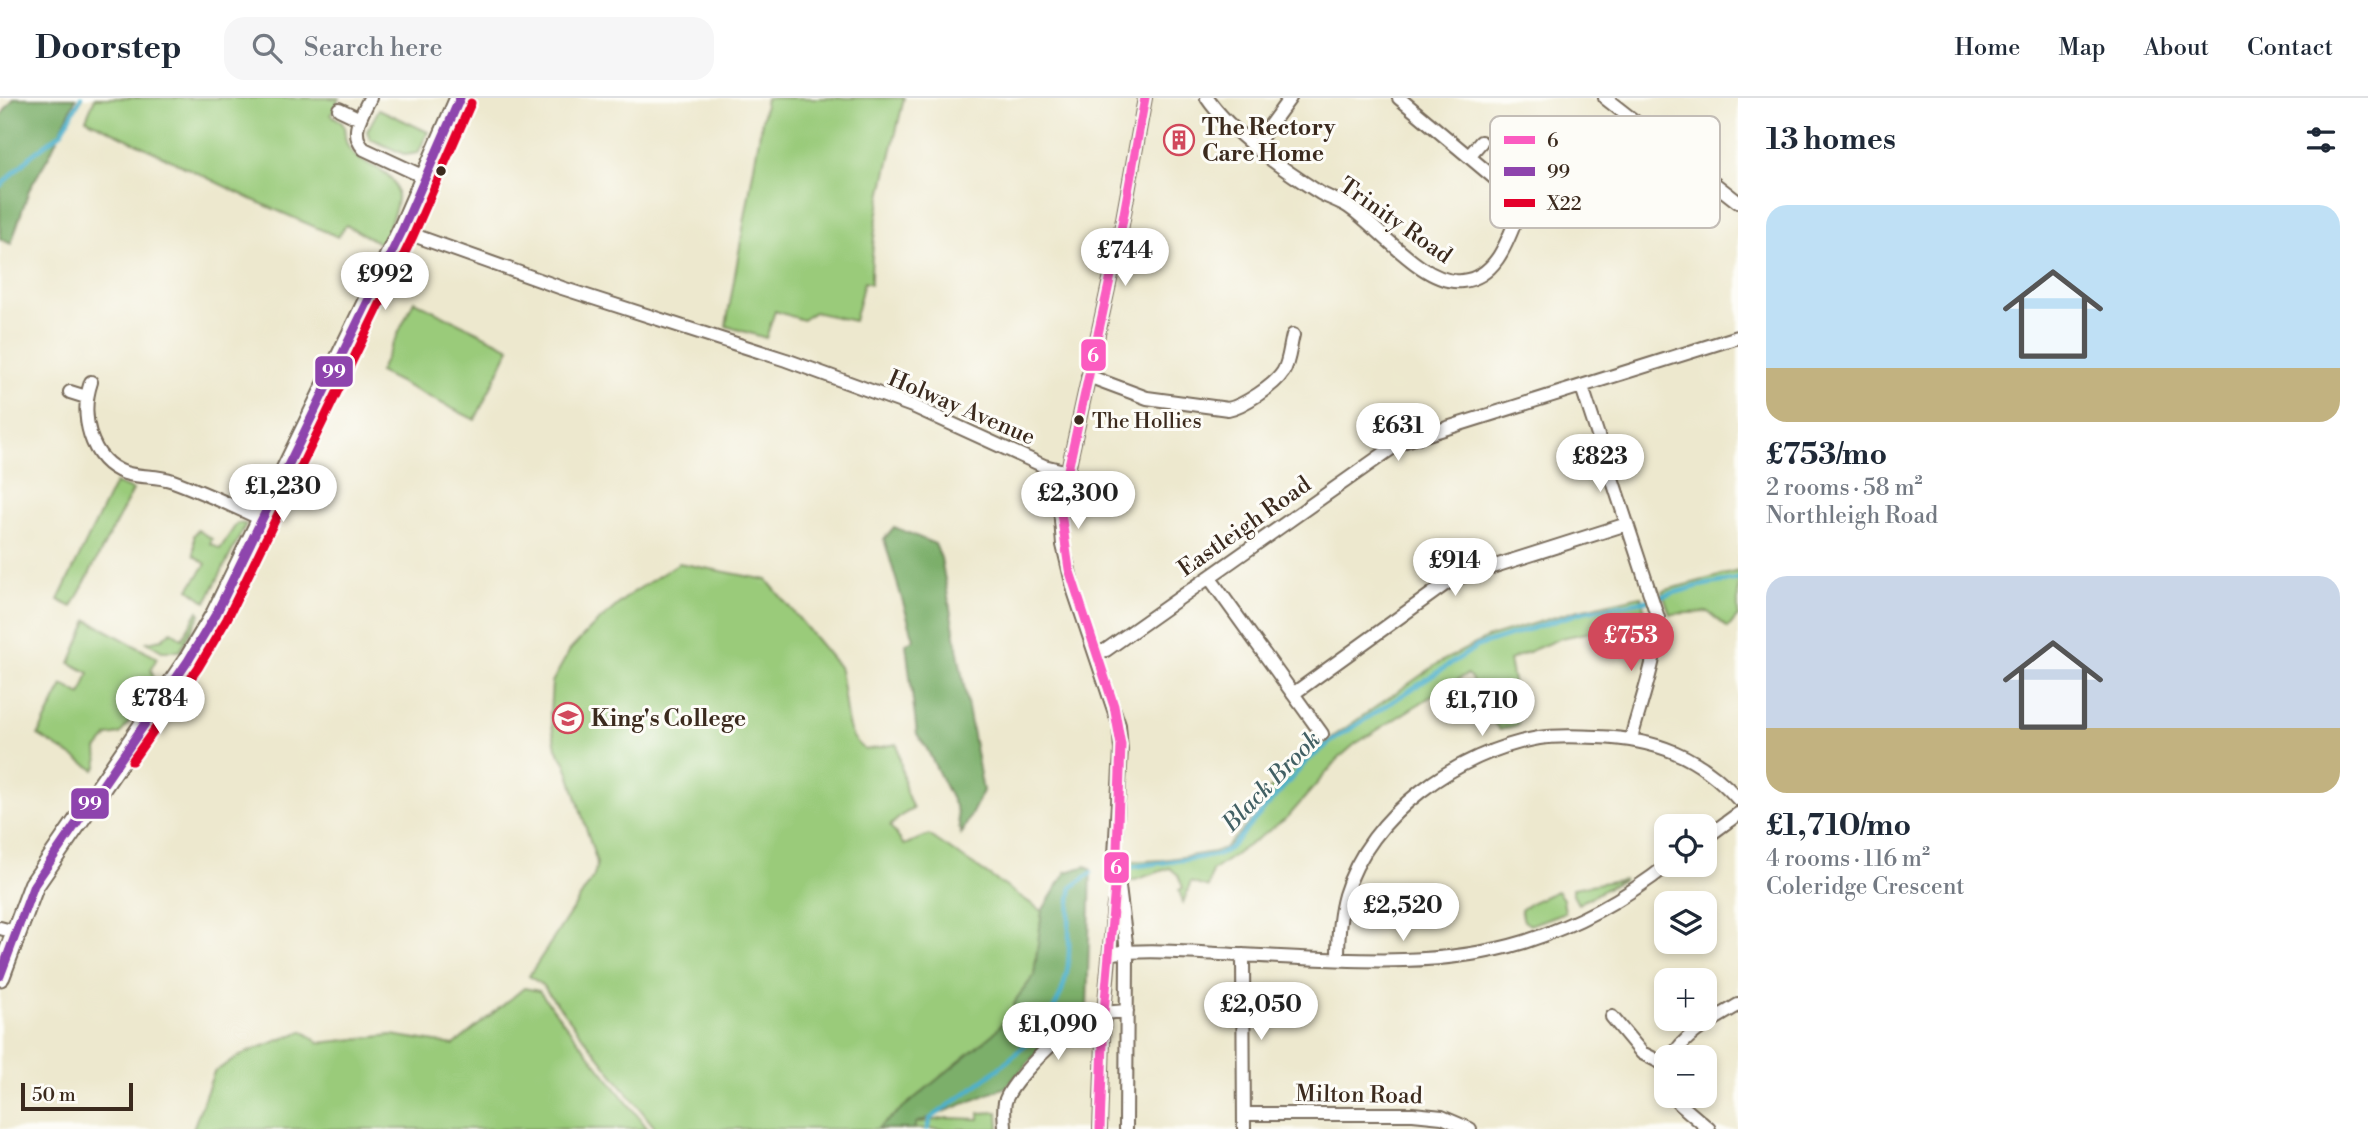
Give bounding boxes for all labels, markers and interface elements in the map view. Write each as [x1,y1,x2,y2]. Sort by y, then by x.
search box [224,17,714,80]
text: Doorstep [35,28,182,69]
icon: search [248,29,286,67]
text: Search here [304,32,443,64]
text: Home [1955,33,2020,63]
text: Map [2058,33,2106,63]
text: About [2144,33,2209,63]
text: Contact [2247,33,2333,63]
place label: The Rectory Care Home [1202,114,1336,168]
legend [1490,116,1720,228]
text: 13 homes [1766,121,1896,159]
icon: filters [2302,121,2340,159]
building icon: The Rectory Care Home [1162,123,1196,157]
text: 6 [1547,129,1559,153]
text: 99 [1547,160,1570,184]
unlabelled marker [434,164,448,178]
street label: Trinity Road [1333,172,1457,270]
text: X22 [1546,192,1581,216]
pin: £744 [1084,228,1166,288]
text: £744 [1097,237,1153,265]
icon: home [1990,251,2116,377]
pin: £992 [344,252,426,312]
text: £992 [357,261,413,289]
line badge: 6 [1080,338,1107,372]
text: 6 [1087,344,1099,368]
line badge: 99 [314,355,354,388]
text: 99 [322,360,346,384]
street label: Holway Avenue [884,364,1039,452]
pin: £631 [1357,404,1439,463]
place label: The Hollies [1092,409,1202,435]
text: £631 [1372,412,1424,440]
marker: The Hollies [1072,413,1086,427]
pin: £823 [1559,434,1641,494]
text: £753/mo [1766,436,1887,474]
text: £823 [1572,443,1628,471]
pin: £1,230 [226,464,340,524]
street label: Eastleigh Road [1173,471,1316,583]
pin: £2,300 [1021,472,1135,531]
text: £1,230 [245,473,321,501]
text: 2 rooms · 58 m² [1766,474,1923,502]
text: £2,300 [1037,480,1119,508]
text: Northleigh Road [1766,502,1938,530]
pin: £914 [1414,538,1496,598]
text: £914 [1429,547,1481,575]
pin: £753 [1590,614,1672,673]
text: £753 [1604,622,1658,650]
icon: home [1990,622,2116,748]
pin: £784 [119,676,201,736]
pin: £1,710 [1425,678,1539,738]
text: £784 [132,685,188,713]
text: £1,710 [1446,687,1518,715]
school or university icon: King's College [551,701,585,735]
place label: King's College [591,705,746,733]
water label: Black Brook [1215,725,1327,839]
line badge: 99 [70,787,110,820]
text: 99 [78,792,102,816]
text: £1,710/mo [1766,807,1911,845]
map controls [1654,814,1717,1108]
button: locate [1654,814,1717,877]
text: 4 rooms · 116 m² [1766,845,1930,873]
line badge: 6 [1103,851,1130,884]
text: 6 [1110,856,1122,880]
text: Coleridge Crescent [1766,873,1965,901]
pin: £2,520 [1346,884,1460,943]
button: layers [1654,891,1717,954]
text: £2,520 [1363,892,1443,920]
button: + [1654,968,1717,1031]
pin: £2,050 [1204,982,1318,1042]
text: £2,050 [1220,991,1302,1019]
pin: £1,090 [1001,1002,1115,1062]
text: £1,090 [1018,1011,1098,1039]
button: − [1654,1045,1717,1108]
scale bar [21,1080,133,1112]
street label: Milton Road [1295,1080,1423,1110]
text: 50 m [32,1083,76,1107]

